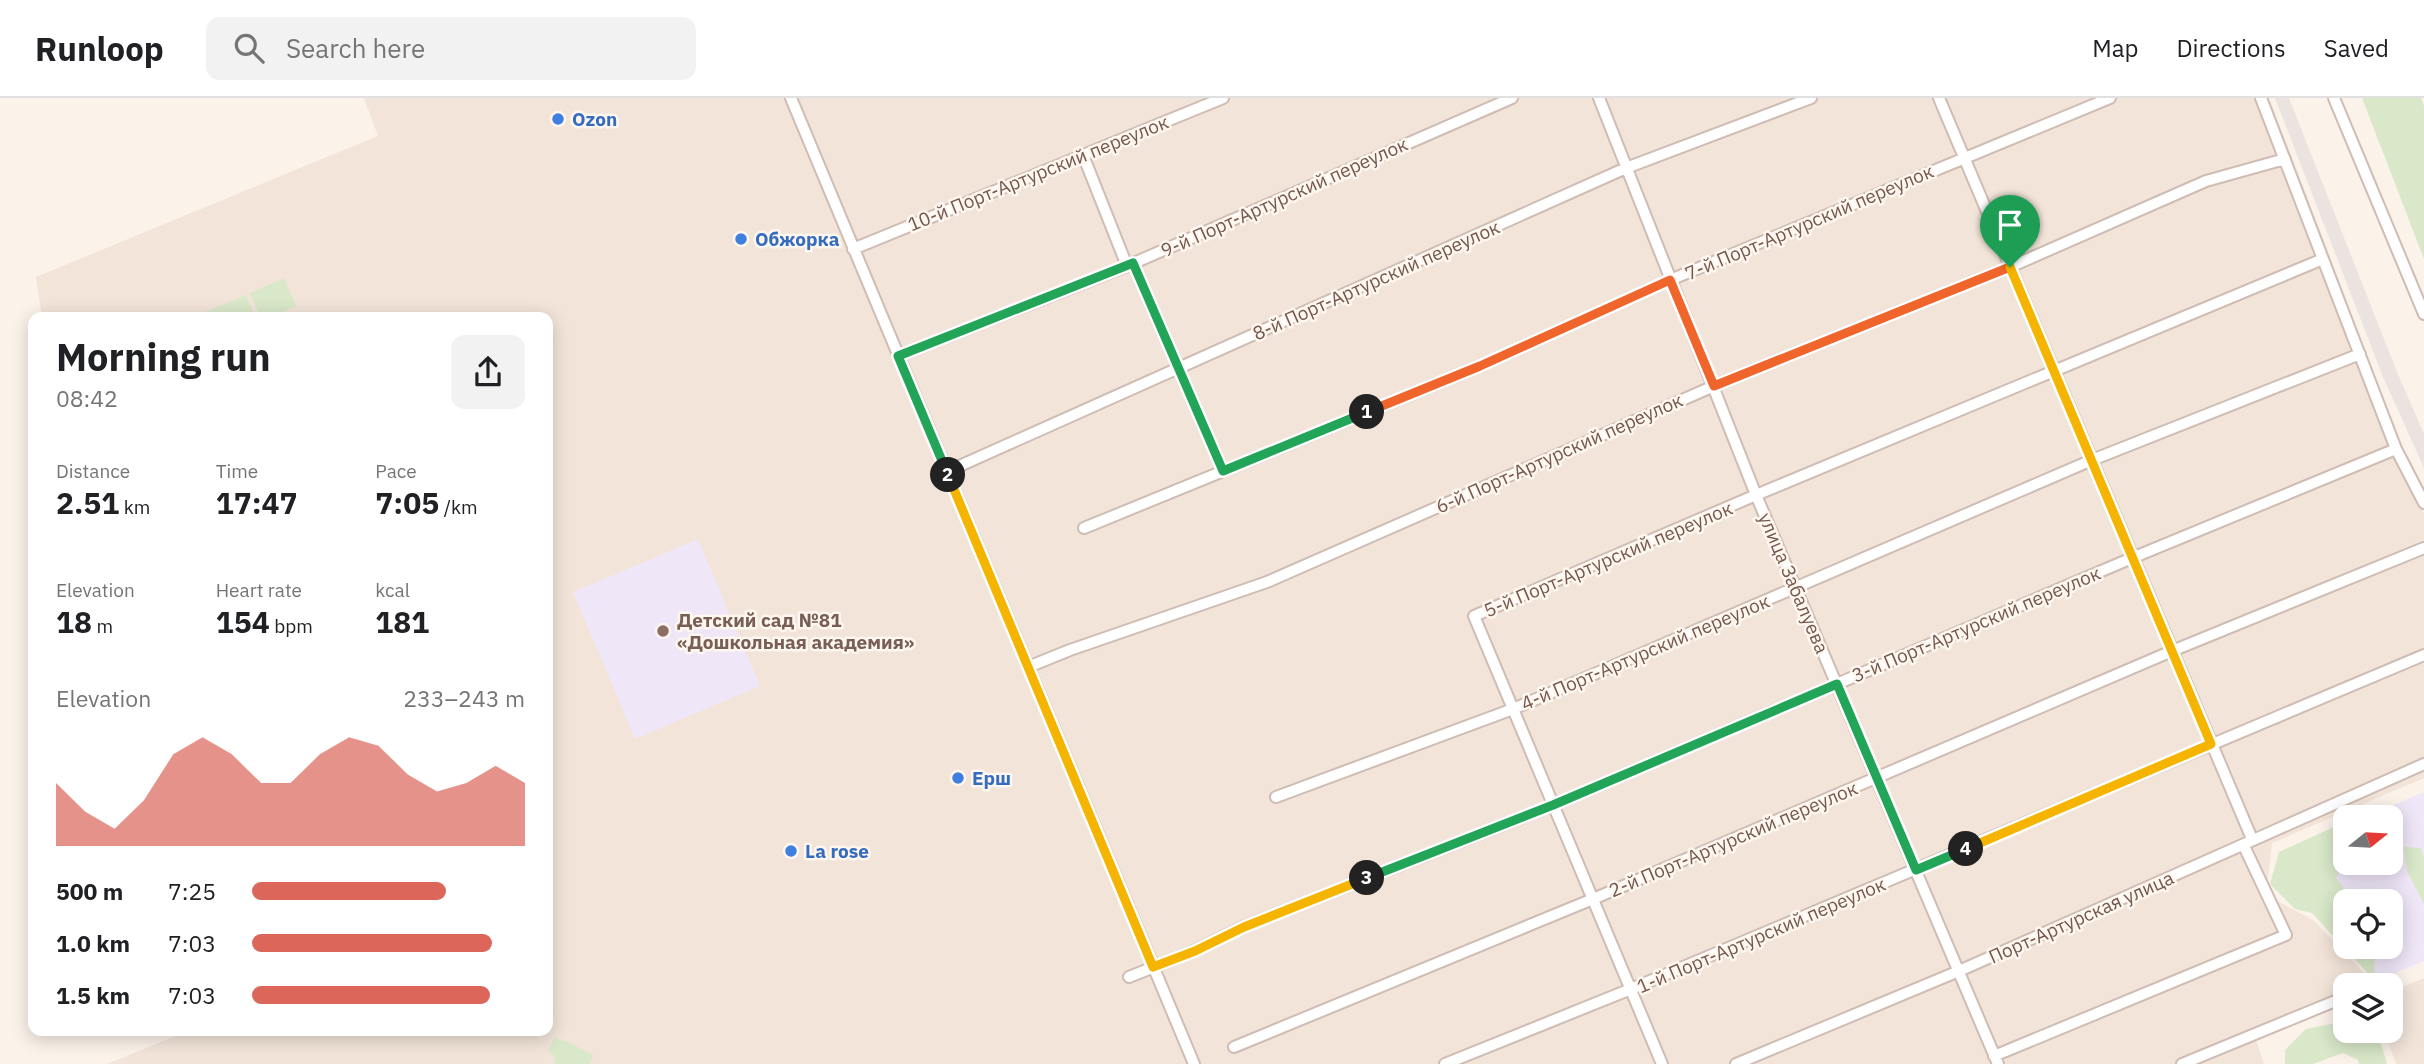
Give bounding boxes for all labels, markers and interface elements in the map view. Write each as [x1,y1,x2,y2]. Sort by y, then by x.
search box [206,17,696,80]
text: Runloop [35,27,164,70]
icon: search [230,29,268,67]
text: Search here [286,31,425,65]
text: Map [2092,32,2138,64]
text: Directions [2176,32,2286,64]
text: Saved [2324,32,2389,64]
place label: Ozon [572,107,617,131]
street label: 10-й Порт-Артурский переулок [904,110,1172,236]
marker: Ozon [550,111,566,127]
street label: 9-й Порт-Артурский переулок [1157,132,1411,262]
street label: 7-й Порт-Артурский переулок [1681,159,1937,285]
pin [1980,195,2040,267]
icon: arrive [1991,206,2029,244]
street label: 8-й Порт-Артурский переулок [1249,215,1503,345]
place label: Обжорка [755,227,840,251]
marker: Обжорка [733,231,749,247]
text: Morning run [56,332,271,381]
button: share [451,335,525,409]
text: 08:42 [56,383,118,413]
street label: 6-й Порт-Артурский переулок [1432,388,1686,518]
pin: 1 [1350,394,1384,430]
text: 1 [1361,399,1372,423]
pin: 2 [930,458,965,492]
text: Distance [56,459,130,483]
text: Time [216,459,258,483]
text: Pace [375,459,417,483]
text: 2 [942,462,953,486]
text: 2.51 [56,483,119,522]
text: 17:47 [216,483,298,522]
text: 7:05 [375,483,439,522]
text: km [119,495,150,519]
text: /km [439,495,478,519]
street label: 5-й Порт-Артурский переулок [1480,496,1736,622]
street label: улица Забалуева [1754,509,1834,657]
street label: 3-й Порт-Артурский переулок [1848,561,2104,687]
text: Elevation [56,578,135,602]
text: Heart rate [216,578,302,602]
text: kcal [375,578,410,602]
street label: 4-й Порт-Артурский переулок [1517,589,1773,715]
text: 18 [56,602,92,641]
text: 154 [216,602,270,641]
text: 181 [375,602,429,641]
place label: Детский сад №81 «Дошкольная академия» [677,608,914,654]
text: m [92,614,113,638]
text: bpm [270,614,313,638]
marker: Детский сад №81 «Дошкольная академия» [655,623,671,639]
text: Elevation [56,683,151,713]
text: 233–243 m [403,683,525,713]
place label: Ерш [972,766,1011,790]
marker: Ерш [950,770,966,786]
street label: 2-й Порт-Артурский переулок [1605,776,1861,902]
north arrow [2333,805,2403,875]
map controls [2333,805,2403,1043]
pin: 4 [1948,832,1983,866]
text: 4 [1960,836,1971,860]
place label: La rose [805,839,869,863]
marker: La rose [783,843,799,859]
pin: 3 [1350,860,1384,896]
text: 3 [1361,865,1372,889]
street label: Порт-Артурская улица [1985,865,2177,969]
street label: 1-й Порт-Артурский переулок [1633,872,1889,998]
text: 500 m [56,876,123,906]
text: 7:25 [168,876,216,906]
button: locate [2333,889,2403,959]
text: 1.0 km [56,928,130,958]
text: 7:03 [168,928,216,958]
button: layers [2333,973,2403,1043]
text: 1.5 km [56,980,130,1010]
text: 7:03 [168,980,216,1010]

